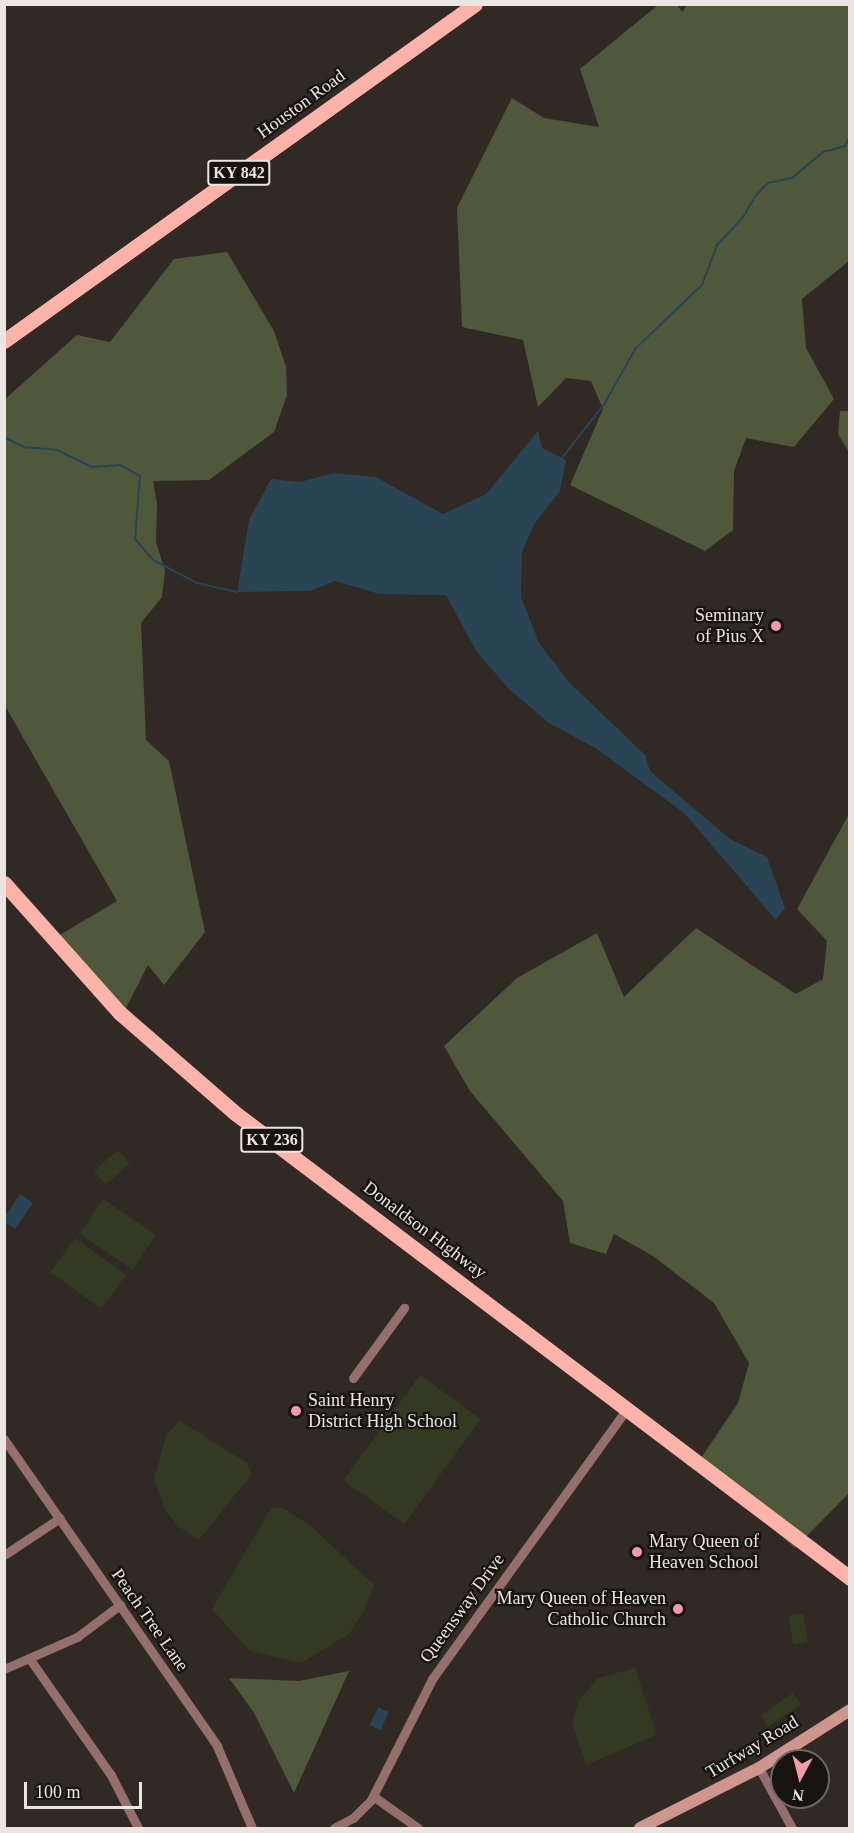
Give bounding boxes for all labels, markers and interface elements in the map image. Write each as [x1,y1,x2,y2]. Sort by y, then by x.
street label: Houston Road [253,65,349,143]
road number: KY 842 [206,160,272,186]
place label: Seminary of Pius X [695,605,764,648]
marker: Seminary of Pius X [769,619,783,633]
road number: KY 236 [239,1127,305,1153]
street label: Donaldson Highway [359,1177,491,1283]
place label: Saint Henry District High School [308,1390,457,1432]
marker: Saint Henry District High School [289,1404,303,1418]
place label: Mary Queen of Heaven School [649,1531,759,1574]
marker: Mary Queen of Heaven School [630,1545,644,1559]
street label: Queensway Drive [415,1549,509,1667]
street label: Peach Tree Lane [107,1565,193,1675]
place label: Mary Queen of Heaven Catholic Church [497,1588,666,1630]
marker: Mary Queen of Heaven Catholic Church [671,1602,685,1616]
street label: Turfway Road [702,1711,802,1783]
north arrow [770,1749,830,1809]
scale bar [27,1770,146,1808]
text: 100 m [35,1782,81,1802]
text: N [791,1786,805,1805]

